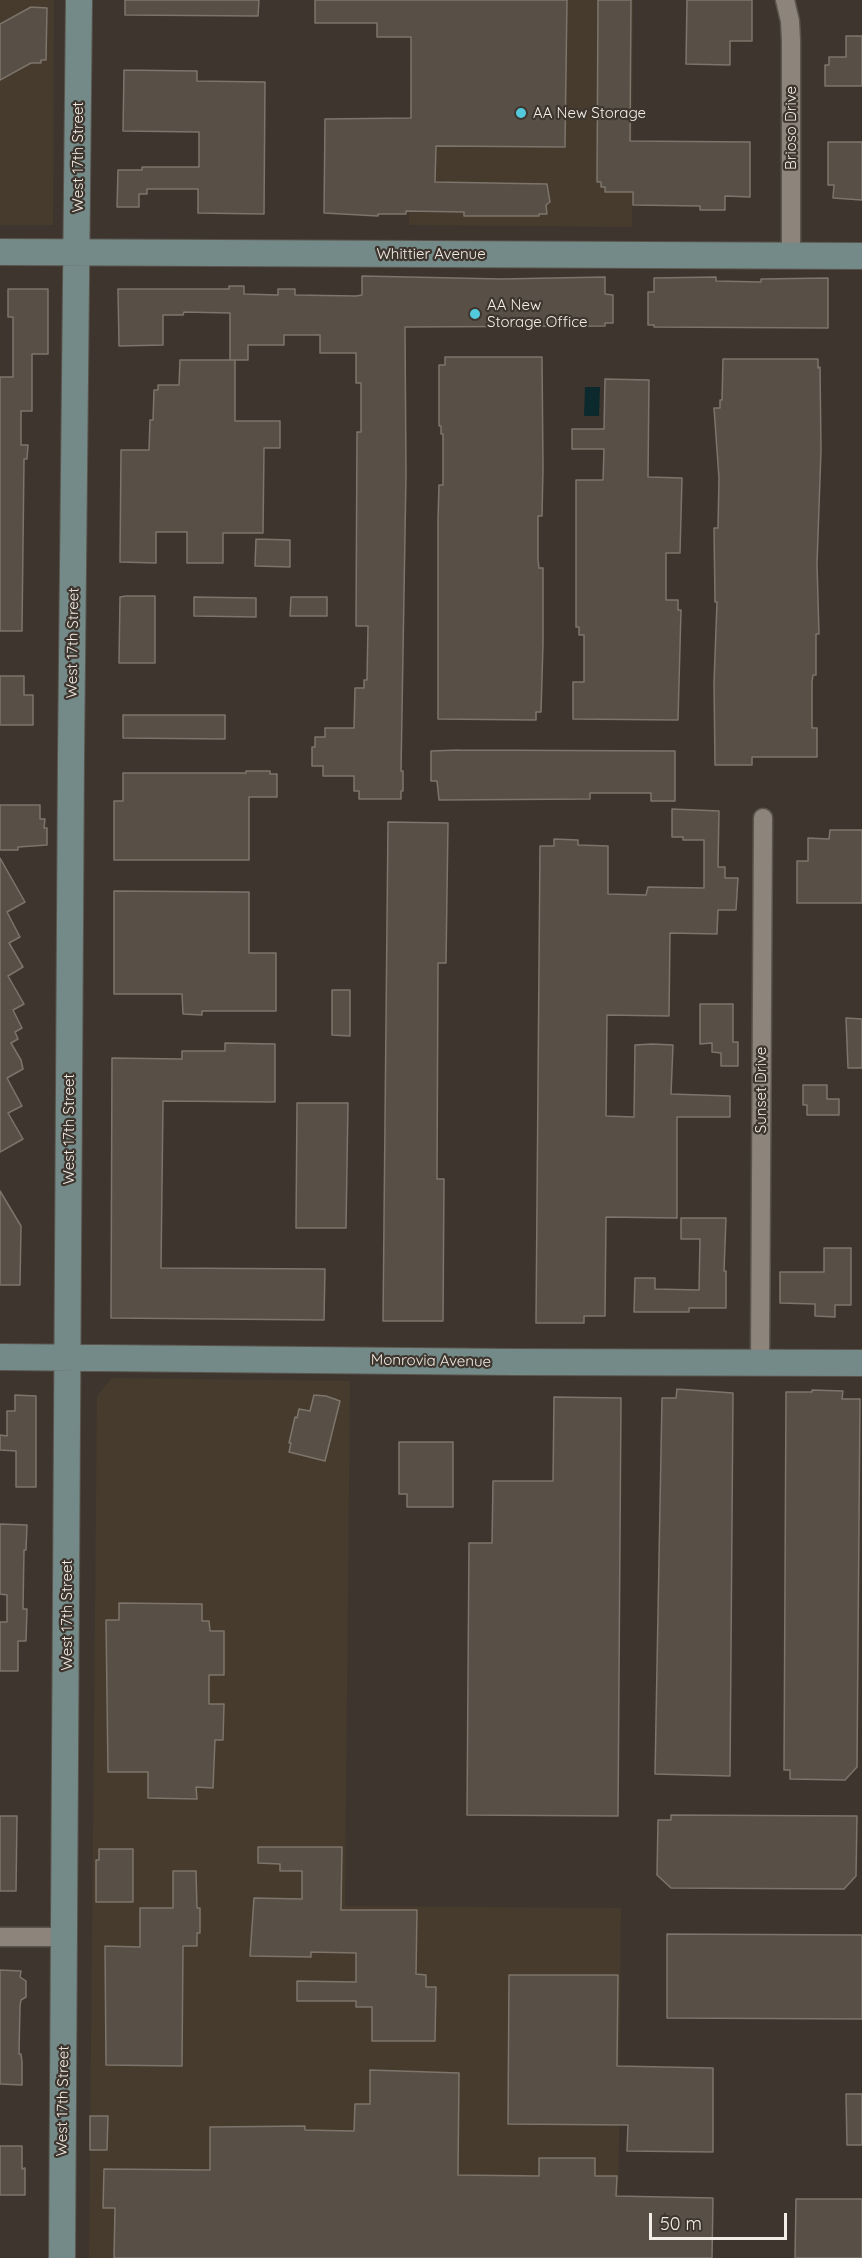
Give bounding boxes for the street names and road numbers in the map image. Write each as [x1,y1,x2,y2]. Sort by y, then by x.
street label: Brioso Drive [782,86,800,170]
street label: West 17th Street [69,102,87,212]
street label: Whittier Avenue [376,245,486,263]
street label: West 17th Street [63,587,83,699]
street label: Sunset Drive [752,1047,770,1133]
street label: West 17th Street [60,1074,78,1184]
street label: Monrovia Avenue [371,1351,491,1371]
street label: West 17th Street [58,1560,76,1670]
street label: West 17th Street [53,2045,73,2157]

